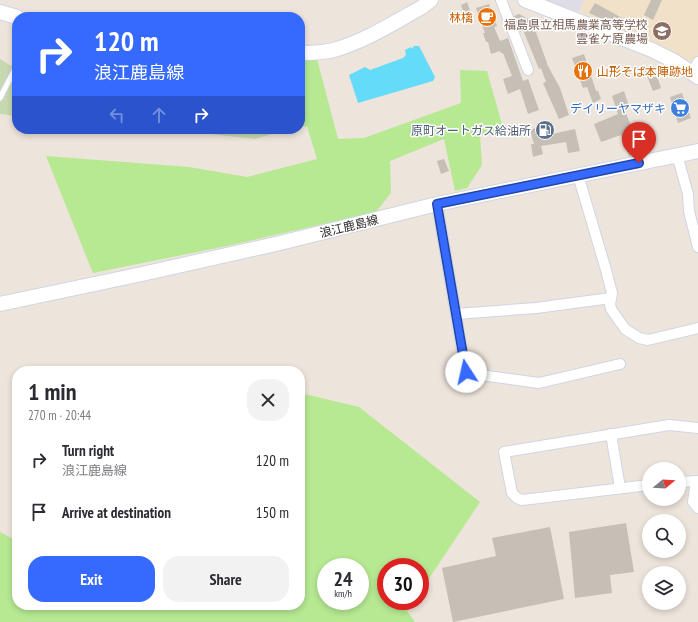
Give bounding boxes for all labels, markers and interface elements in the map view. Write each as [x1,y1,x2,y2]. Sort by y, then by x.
cafe icon: 林檎 [476,6,498,28]
place label: 林檎 [449,10,473,25]
place label: 福島県立相馬農業高等学校 雲雀ケ原農場 [504,17,648,46]
school or university icon: 福島県立相馬農業高等学校 雲雀ケ原農場 [651,20,673,42]
text: 120 m [94,22,158,59]
icon: right [28,28,80,80]
restaurant icon: 山形そば本陣跡地 [572,60,594,82]
text: 浪江鹿島線 [94,61,184,84]
place label: 山形そば本陣跡地 [597,64,693,79]
supermarket icon: デイリーヤマザキ [669,97,691,119]
place label: デイリーヤマザキ [570,101,666,116]
icon: left [106,104,128,126]
icon: ahead [148,104,170,126]
icon: right [190,104,212,126]
fuel station icon: 原町オートガス給油所 [534,119,556,141]
pin [622,122,656,163]
place label: 原町オートガス給油所 [411,123,531,138]
icon: arrive [628,128,650,150]
street label: 浪江鹿島線 [318,211,380,241]
position arrow [445,351,487,393]
text: 1 min [28,376,76,407]
button: close [247,379,289,421]
text: 270 m · 20:44 [28,407,91,424]
text: Turn right [62,441,114,460]
icon: right [28,449,50,471]
text: 120 m [256,451,289,470]
text: 浪江鹿島線 [62,462,127,479]
north arrow [642,462,686,506]
map controls [642,462,686,610]
icon: arrive [28,501,50,523]
text: Arrive at destination [62,503,171,522]
text: 150 m [256,503,289,522]
button: search [642,514,686,558]
button: Exit [28,556,155,602]
button: Share [163,556,289,602]
speed limit sign: 30 [377,558,429,610]
text: 24 [333,566,353,592]
button: layers [642,566,686,610]
text: km/h [334,587,352,600]

